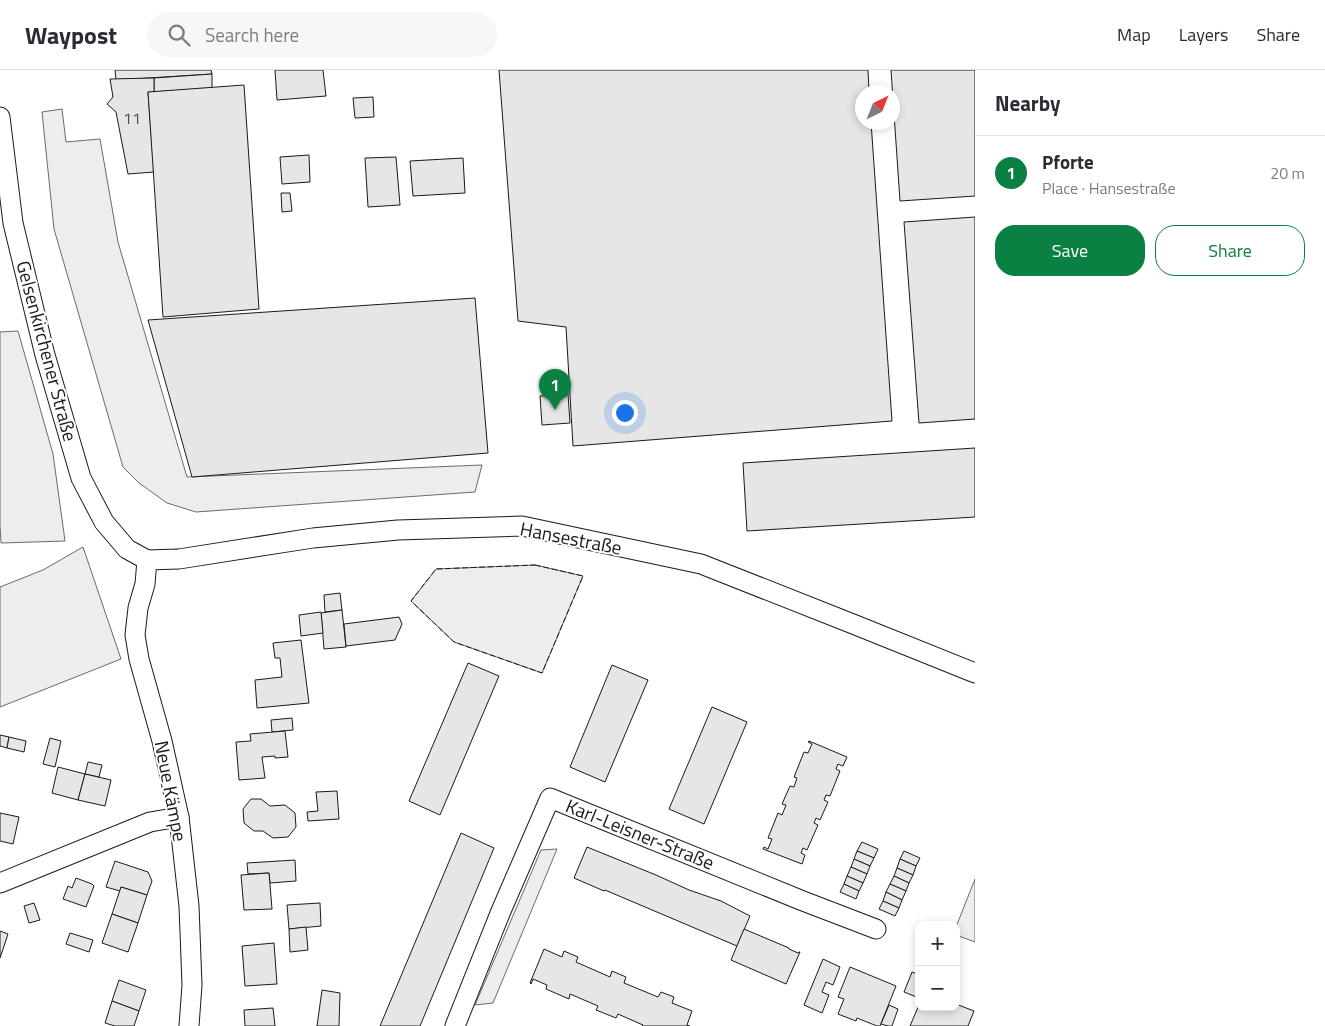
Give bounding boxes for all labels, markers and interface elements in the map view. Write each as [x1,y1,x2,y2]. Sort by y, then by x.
search box [147,12,497,57]
text: Waypost [25,17,117,53]
text: Search here [205,20,299,49]
icon: search [165,21,193,49]
text: Map [1117,21,1151,48]
text: Layers [1179,21,1228,48]
text: Share [1256,21,1300,48]
north arrow [855,85,900,130]
text: Nearby [995,87,1060,119]
house number: 11 [123,106,141,130]
text: Pforte [1042,147,1094,176]
text: 1 [1007,161,1015,185]
text: 20 m [1270,161,1305,185]
text: Place · Hansestraße [1042,176,1175,200]
button: Save [995,225,1145,276]
button: Share [1155,225,1305,276]
street label: Gelsenkirchener Straße [9,257,86,444]
pin: 1 [539,369,571,410]
your location [612,400,638,426]
street label: Hansestraße [518,513,624,562]
street label: Neue Kämpe [148,738,195,844]
street label: Karl-Leisner-Straße [562,791,719,877]
map controls [915,921,960,1011]
button: + [915,921,960,966]
button: − [915,966,960,1011]

